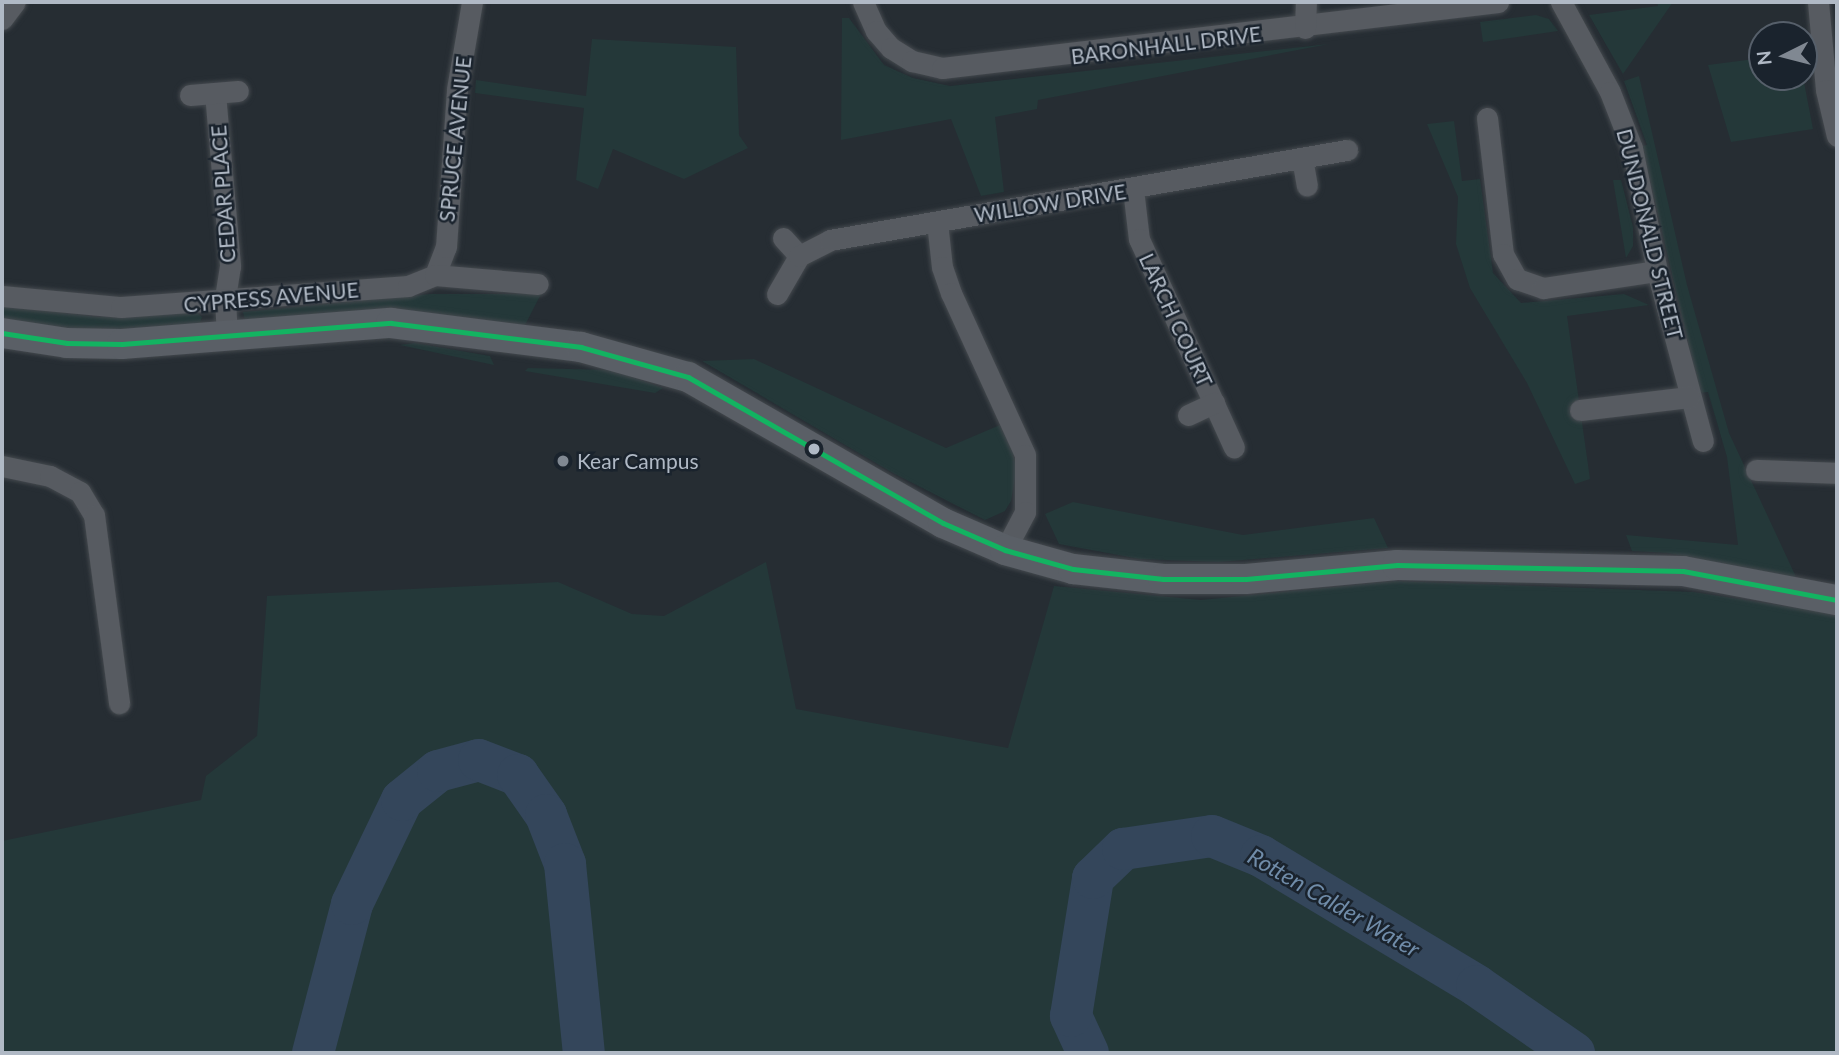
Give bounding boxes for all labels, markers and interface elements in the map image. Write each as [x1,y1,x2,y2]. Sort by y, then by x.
street label: BARONHALL DRIVE [1069,21,1263,69]
north arrow [1748,21,1818,91]
text: N [1751,50,1776,67]
street label: SPRUCE AVENUE [434,55,476,223]
street label: CEDAR PLACE [206,124,240,264]
street label: DUNDONALD STREET [1612,126,1688,342]
street label: WILLOW DRIVE [972,179,1128,227]
street label: LARCH COURT [1134,249,1218,391]
street label: CYPRESS AVENUE [182,277,360,317]
unlabelled marker [807,442,821,456]
place label: Kear Campus [577,448,699,474]
marker: Kear Campus [555,453,571,469]
water label: Rotten Calder Water [1243,841,1425,963]

